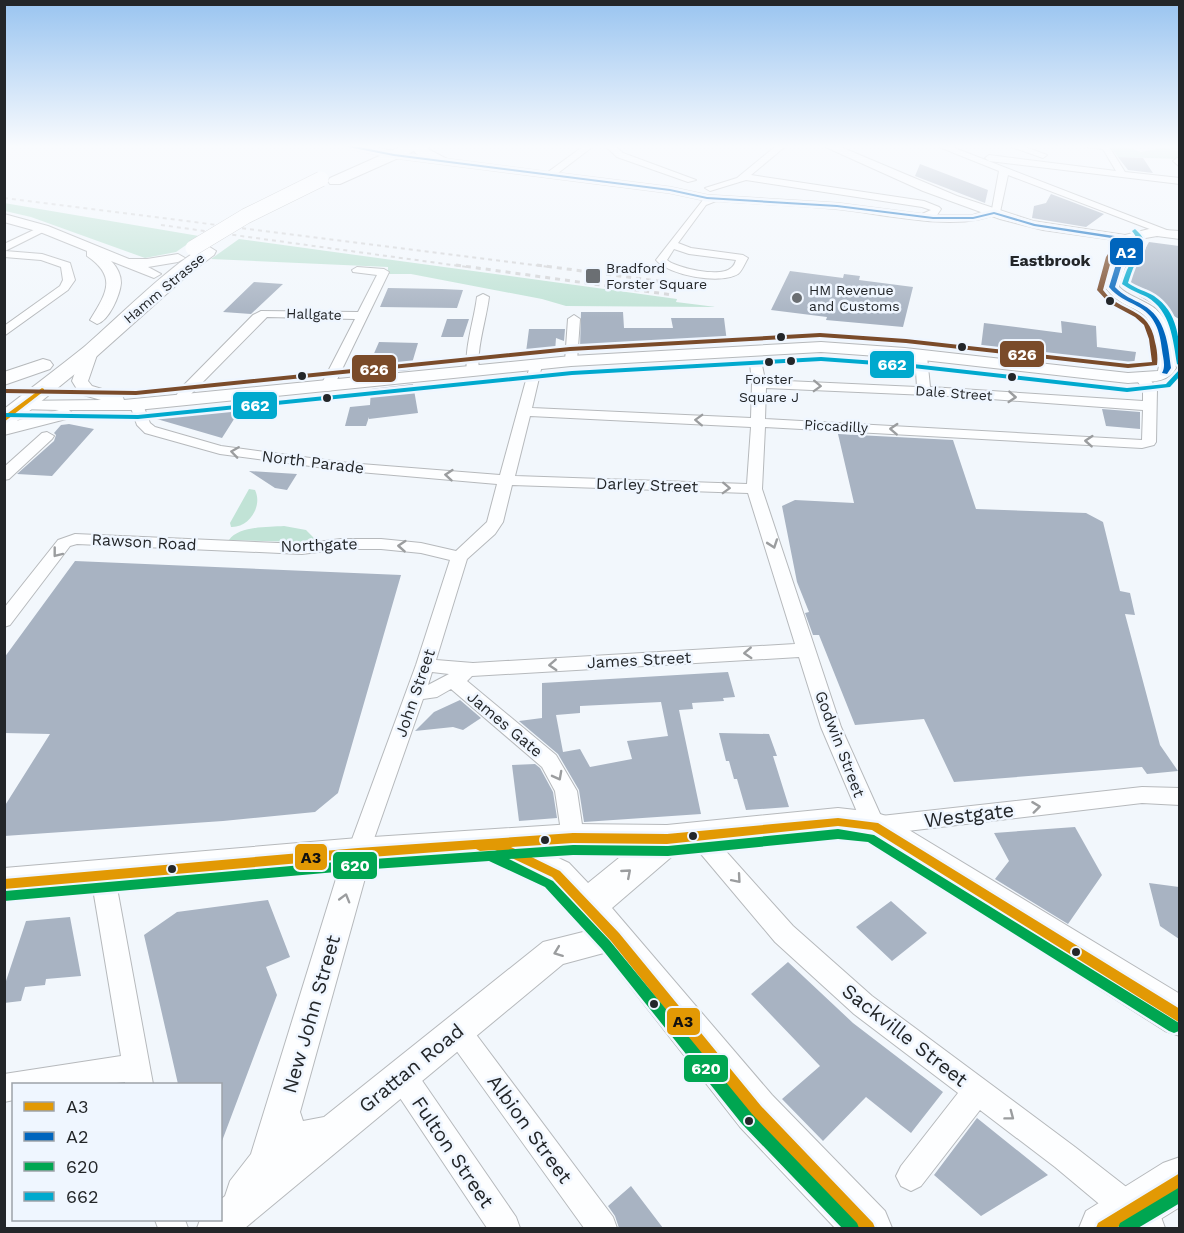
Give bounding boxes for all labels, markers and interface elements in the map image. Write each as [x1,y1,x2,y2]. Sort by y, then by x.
line badge: A2 [1109,237,1144,266]
text: A2 [1116,243,1136,262]
street label: Hamm Strasse [120,250,208,326]
district label: Eastbrook [1009,251,1091,270]
place label: Bradford Forster Square [606,260,707,292]
marker: Bradford Forster Square [584,267,602,285]
place label: HM Revenue and Customs [809,282,900,314]
marker: HM Revenue and Customs [790,291,804,305]
unlabelled marker [1104,295,1116,307]
street label: Hallgate [286,305,342,323]
unlabelled marker [775,331,787,343]
line badge: 626 [999,340,1045,368]
unlabelled marker [956,341,968,353]
text: 626 [1007,345,1037,364]
line badge: 662 [869,350,915,379]
line badge: 626 [351,354,397,383]
unlabelled marker [785,355,797,367]
text: 662 [877,355,907,374]
marker: Forster Square J [763,356,775,368]
text: 626 [359,360,389,379]
unlabelled marker [296,370,308,382]
place label: Forster Square J [739,371,799,405]
unlabelled marker [1006,371,1018,383]
one-way arrow [813,380,822,393]
street label: Dale Street [915,382,993,404]
one-way arrow [1007,390,1016,403]
line badge: 662 [232,391,278,420]
unlabelled marker [321,392,333,404]
text: 662 [240,396,270,415]
one-way arrow [695,413,704,426]
street label: Piccadilly [804,416,869,436]
one-way arrow [890,423,899,436]
one-way arrow [1084,434,1093,447]
one-way arrow [230,446,239,458]
street label: North Parade [261,446,365,478]
one-way arrow [445,469,454,482]
street label: Darley Street [596,474,699,496]
one-way arrow [721,481,730,494]
street label: Rawson Road [91,530,197,554]
street label: Northgate [280,534,358,556]
one-way arrow [765,538,778,549]
one-way arrow [397,540,406,553]
one-way arrow [53,546,64,557]
street label: John Street [391,646,439,740]
one-way arrow [743,647,752,660]
street label: James Street [586,648,692,672]
one-way arrow [549,658,558,671]
street label: James Gate [463,687,547,761]
street label: Godwin Street [811,688,869,800]
one-way arrow [551,770,562,780]
street label: Westgate [923,798,1015,832]
one-way arrow [1031,801,1041,814]
unlabelled marker [687,830,699,842]
unlabelled marker [539,834,551,846]
line badge: A3 [294,843,328,871]
text: A3 [301,848,321,867]
line badge: 620 [332,851,378,880]
text: 620 [340,856,370,875]
unlabelled marker [166,863,178,875]
one-way arrow [620,869,631,880]
one-way arrow [730,872,741,883]
one-way arrow [338,893,350,903]
street label: New John Street [277,932,345,1096]
one-way arrow [554,945,564,958]
unlabelled marker [1070,946,1082,958]
street label: Sackville Street [837,978,973,1092]
unlabelled marker [648,998,660,1010]
line badge: A3 [666,1007,701,1036]
text: A3 [673,1012,693,1031]
street label: Grattan Road [354,1018,468,1118]
line badge: 620 [683,1054,729,1083]
text: 620 [691,1059,721,1078]
street label: Albion Street [482,1070,578,1189]
legend [12,1083,222,1221]
street label: Fulton Street [407,1092,499,1213]
text: A3 [66,1096,88,1117]
one-way arrow [1004,1109,1015,1120]
unlabelled marker [743,1115,755,1127]
text: A2 [66,1126,88,1147]
text: 620 [66,1156,99,1177]
text: 662 [66,1186,98,1207]

